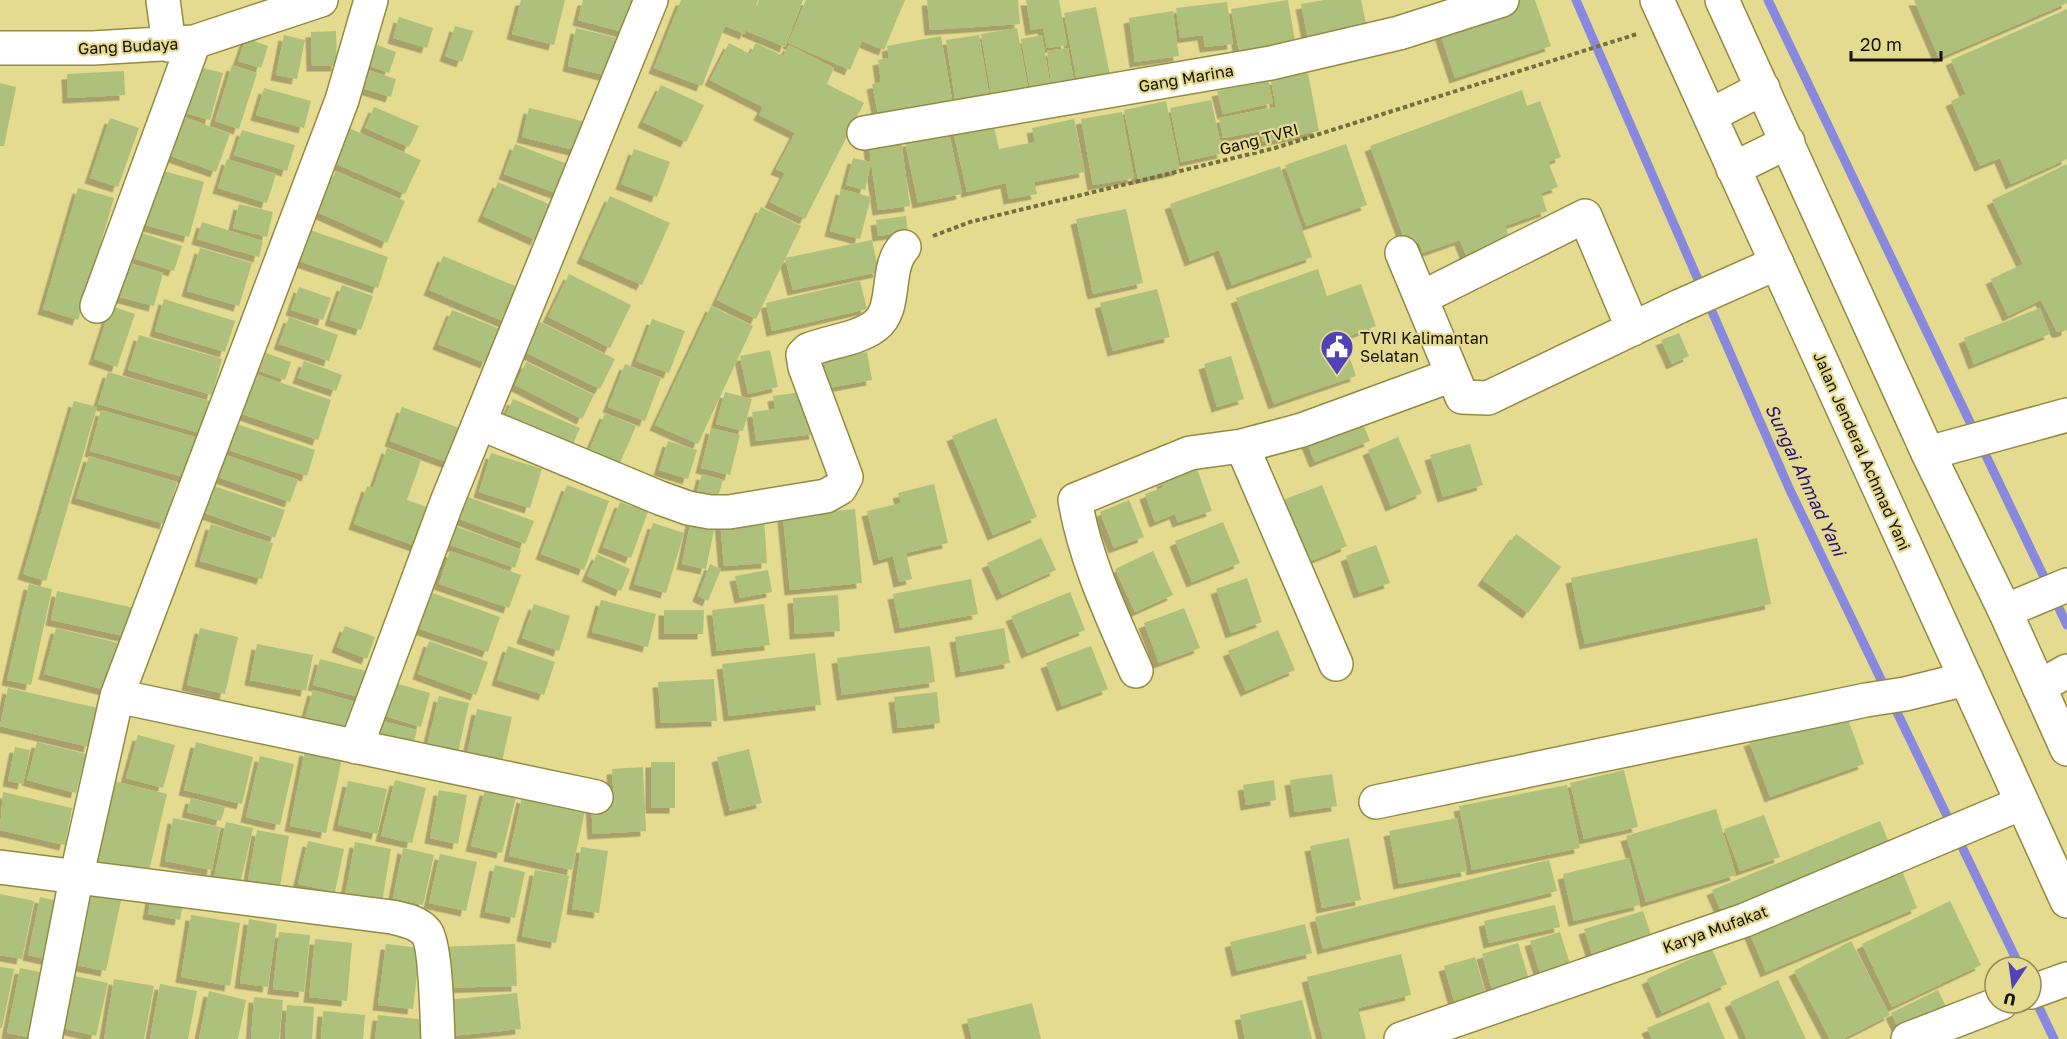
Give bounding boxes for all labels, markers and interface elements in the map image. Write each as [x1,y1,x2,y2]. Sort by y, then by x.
scale bar [1851,24,1941,62]
street label: Gang Budaya [77,33,179,59]
text: 20 m [1860,33,1902,55]
street label: Gang Marina [1137,60,1235,96]
street label: Gang TVRI [1217,119,1301,159]
place label: TVRI Kalimantan Selatan [1360,328,1489,366]
public building icon: TVRI Kalimantan Selatan [1319,329,1355,376]
street label: Jalan Jenderal Achmad Yani [1809,348,1915,554]
water label: Sungai Ahmad Yani [1761,400,1852,561]
street label: Karya Mufakat [1660,901,1770,957]
north arrow [1983,955,2043,1015]
text: U [2002,989,2018,1011]

